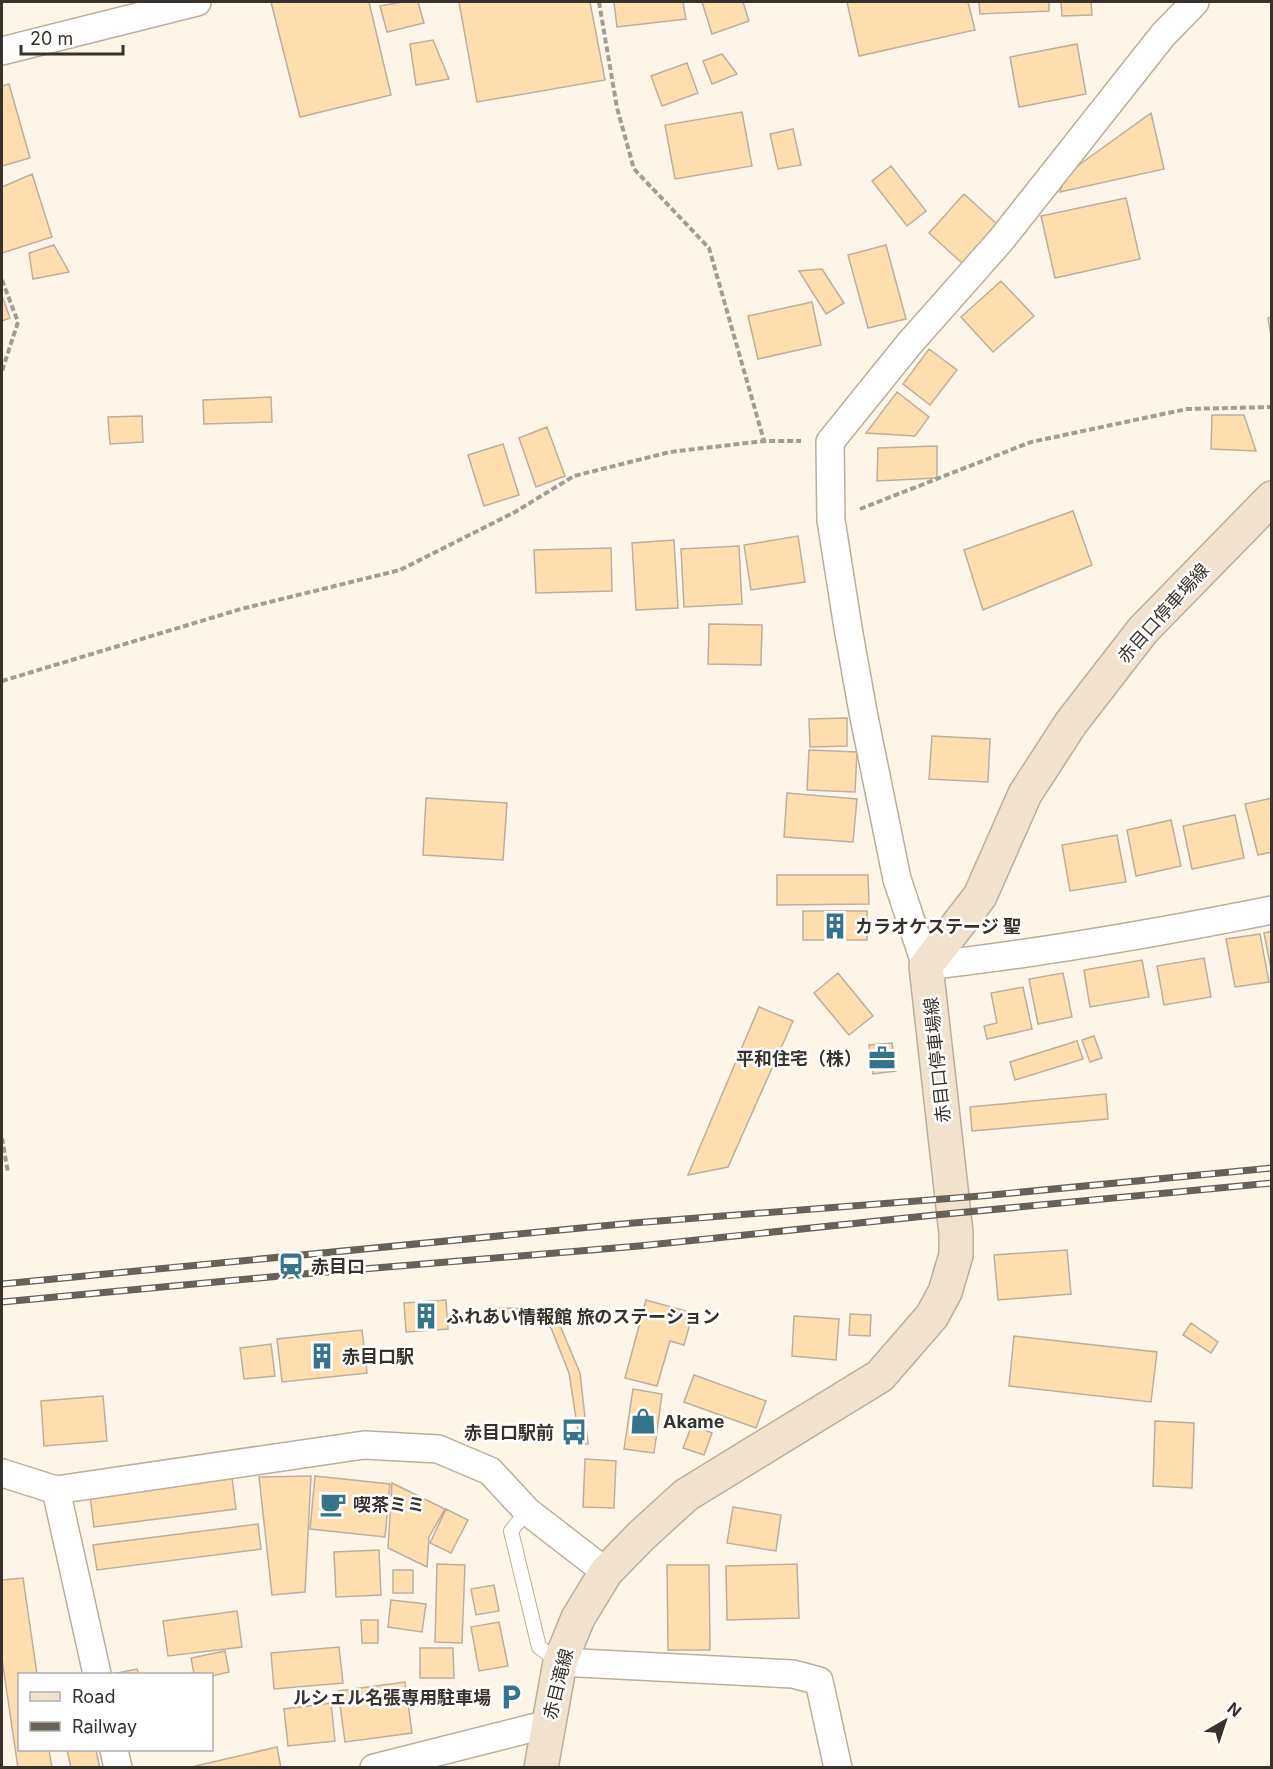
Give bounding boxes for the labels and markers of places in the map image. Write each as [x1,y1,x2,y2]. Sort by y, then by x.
building icon: カラオケステージ 聖 [820,911,850,941]
place label: カラオケステージ 聖 [855,916,1021,937]
office icon: 平和住宅（株） [867,1043,897,1073]
place label: 平和住宅（株） [736,1048,862,1069]
station icon: 赤目口 [276,1251,306,1281]
place label: 赤目口 [311,1256,365,1277]
building icon: ふれあい情報館 旅のステーション [411,1301,441,1331]
place label: ふれあい情報館 旅のステーション [446,1306,720,1327]
building icon: 赤目口駅 [307,1341,337,1371]
place label: 赤目口駅 [342,1346,414,1367]
shop icon: Akame [628,1406,658,1436]
place label: Akame [663,1411,725,1432]
bus stop icon: 赤目口駅前 [559,1417,589,1447]
place label: 赤目口駅前 [464,1422,554,1443]
cafe icon: 喫茶ミミ [318,1489,348,1519]
place label: 喫茶ミミ [353,1494,425,1515]
parking icon: ルシェル名張専用駐車場 [496,1682,526,1712]
place label: ルシェル名張専用駐車場 [293,1687,491,1708]

